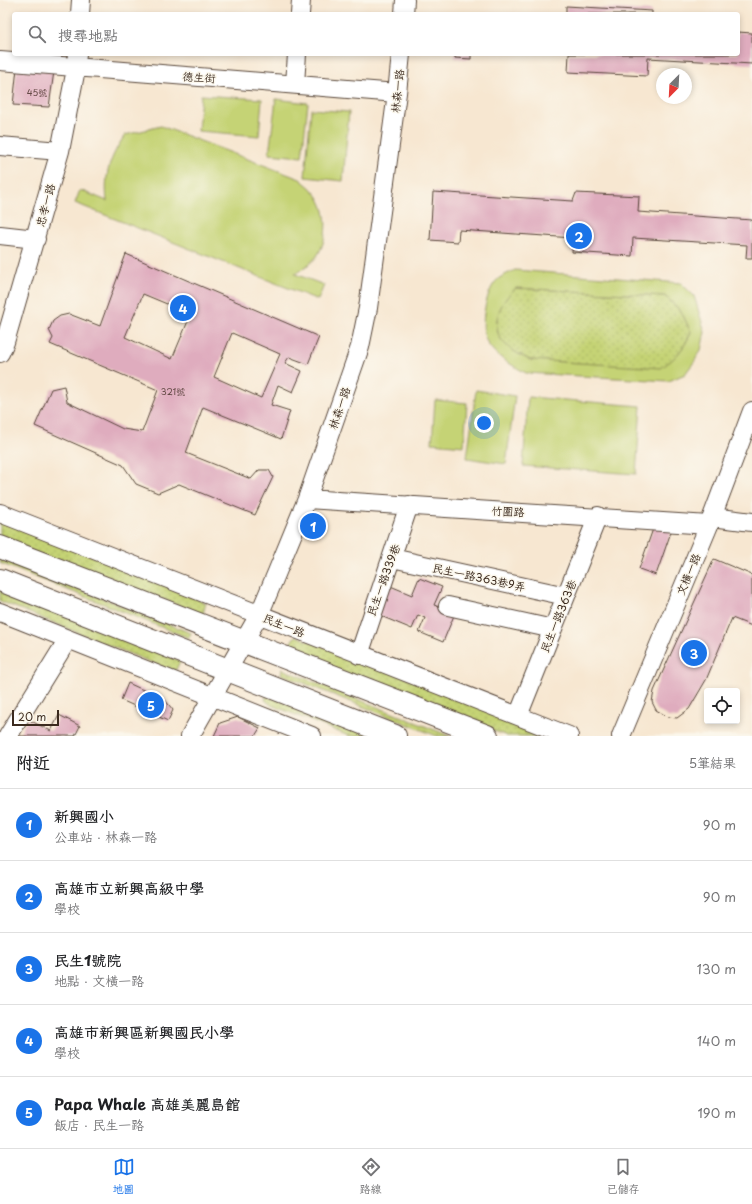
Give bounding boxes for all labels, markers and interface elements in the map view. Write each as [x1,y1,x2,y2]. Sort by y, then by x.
search box [12,12,740,56]
icon: search [26,23,48,45]
text: 搜尋地點 [58,23,118,46]
street label: 德生街 [182,67,217,87]
street label: 林森一路 [386,68,408,114]
north arrow [656,68,692,104]
house number: 45號 [27,85,47,99]
street label: 忠孝一路 [31,182,59,228]
pin: 2 [566,221,592,251]
pin: 4 [170,293,196,323]
house number: 321號 [161,384,185,398]
street label: 林森一路 [324,384,354,432]
your location [474,413,494,433]
street label: 竹圍路 [491,502,525,520]
pin: 1 [300,511,326,541]
street label: 民生一路339巷 [362,542,404,618]
street label: 文橫一路 [672,550,704,598]
street label: 民生一路363巷9弄 [431,559,527,595]
street label: 民生一路363巷 [536,577,580,655]
street label: 民生一路 [260,609,308,641]
pin: 3 [681,638,707,668]
map controls [704,688,740,724]
button: locate [704,688,740,724]
pin: 5 [138,690,164,720]
scale bar [12,708,59,727]
text: 20 m [18,708,46,725]
text: 附近 [16,749,50,775]
text: 5筆結果 [689,753,736,772]
text: 新興國小 [54,804,114,827]
text: 1 [26,815,32,834]
text: 90 m [703,815,736,834]
text: 公車站 · 林森一路 [54,827,157,846]
text: 高雄市立新興高級中學 [54,876,204,899]
text: 2 [24,887,34,906]
text: 90 m [703,887,736,906]
text: 學校 [54,899,80,918]
text: 民生1號院 [54,948,121,971]
text: 3 [25,959,33,978]
text: 130 m [697,959,736,978]
text: 地點 · 文橫一路 [54,971,144,990]
text: 高雄市新興區新興國民小學 [54,1020,234,1043]
text: 4 [25,1031,33,1050]
text: 140 m [697,1031,736,1050]
text: 學校 [54,1043,80,1062]
text: Papa Whale 高雄美麗島館 [54,1092,240,1115]
text: 5 [25,1103,33,1122]
text: 190 m [697,1103,736,1122]
text: 飯店 · 民生一路 [54,1115,144,1134]
tab: 地圖 [113,1156,135,1197]
tab: 路線 [360,1156,382,1197]
tab: 已儲存 [607,1156,640,1197]

